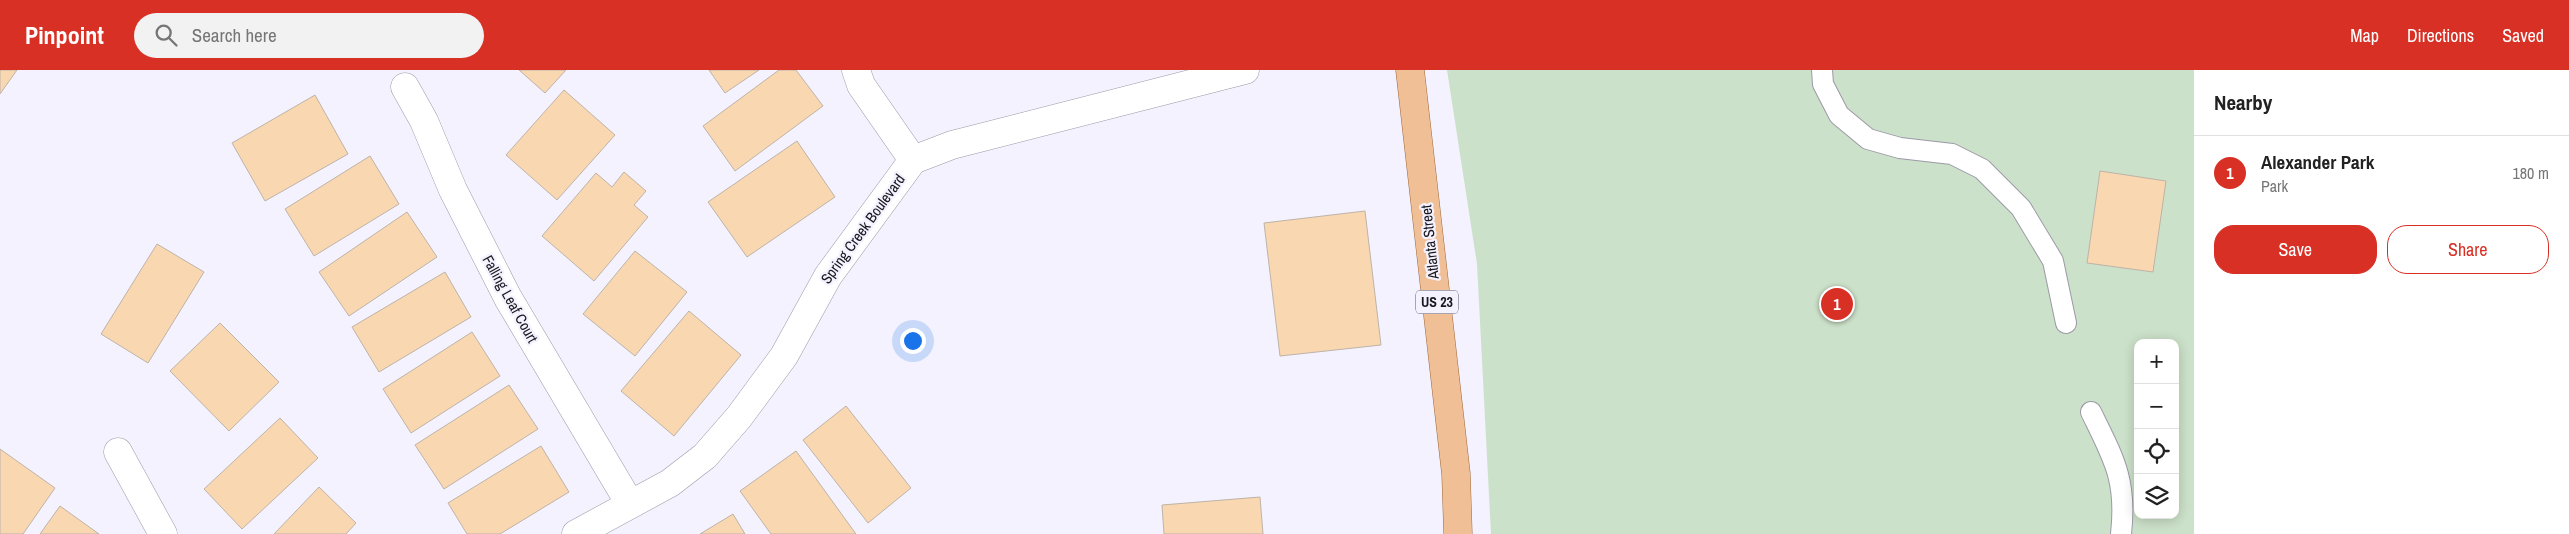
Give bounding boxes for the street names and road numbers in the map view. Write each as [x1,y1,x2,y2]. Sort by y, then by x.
street label: Spring Creek Boulevard [816,169,910,288]
street label: Atlanta Street [1415,203,1444,281]
street label: Falling Leaf Court [478,251,543,347]
road number: US 23 [1416,290,1458,313]

